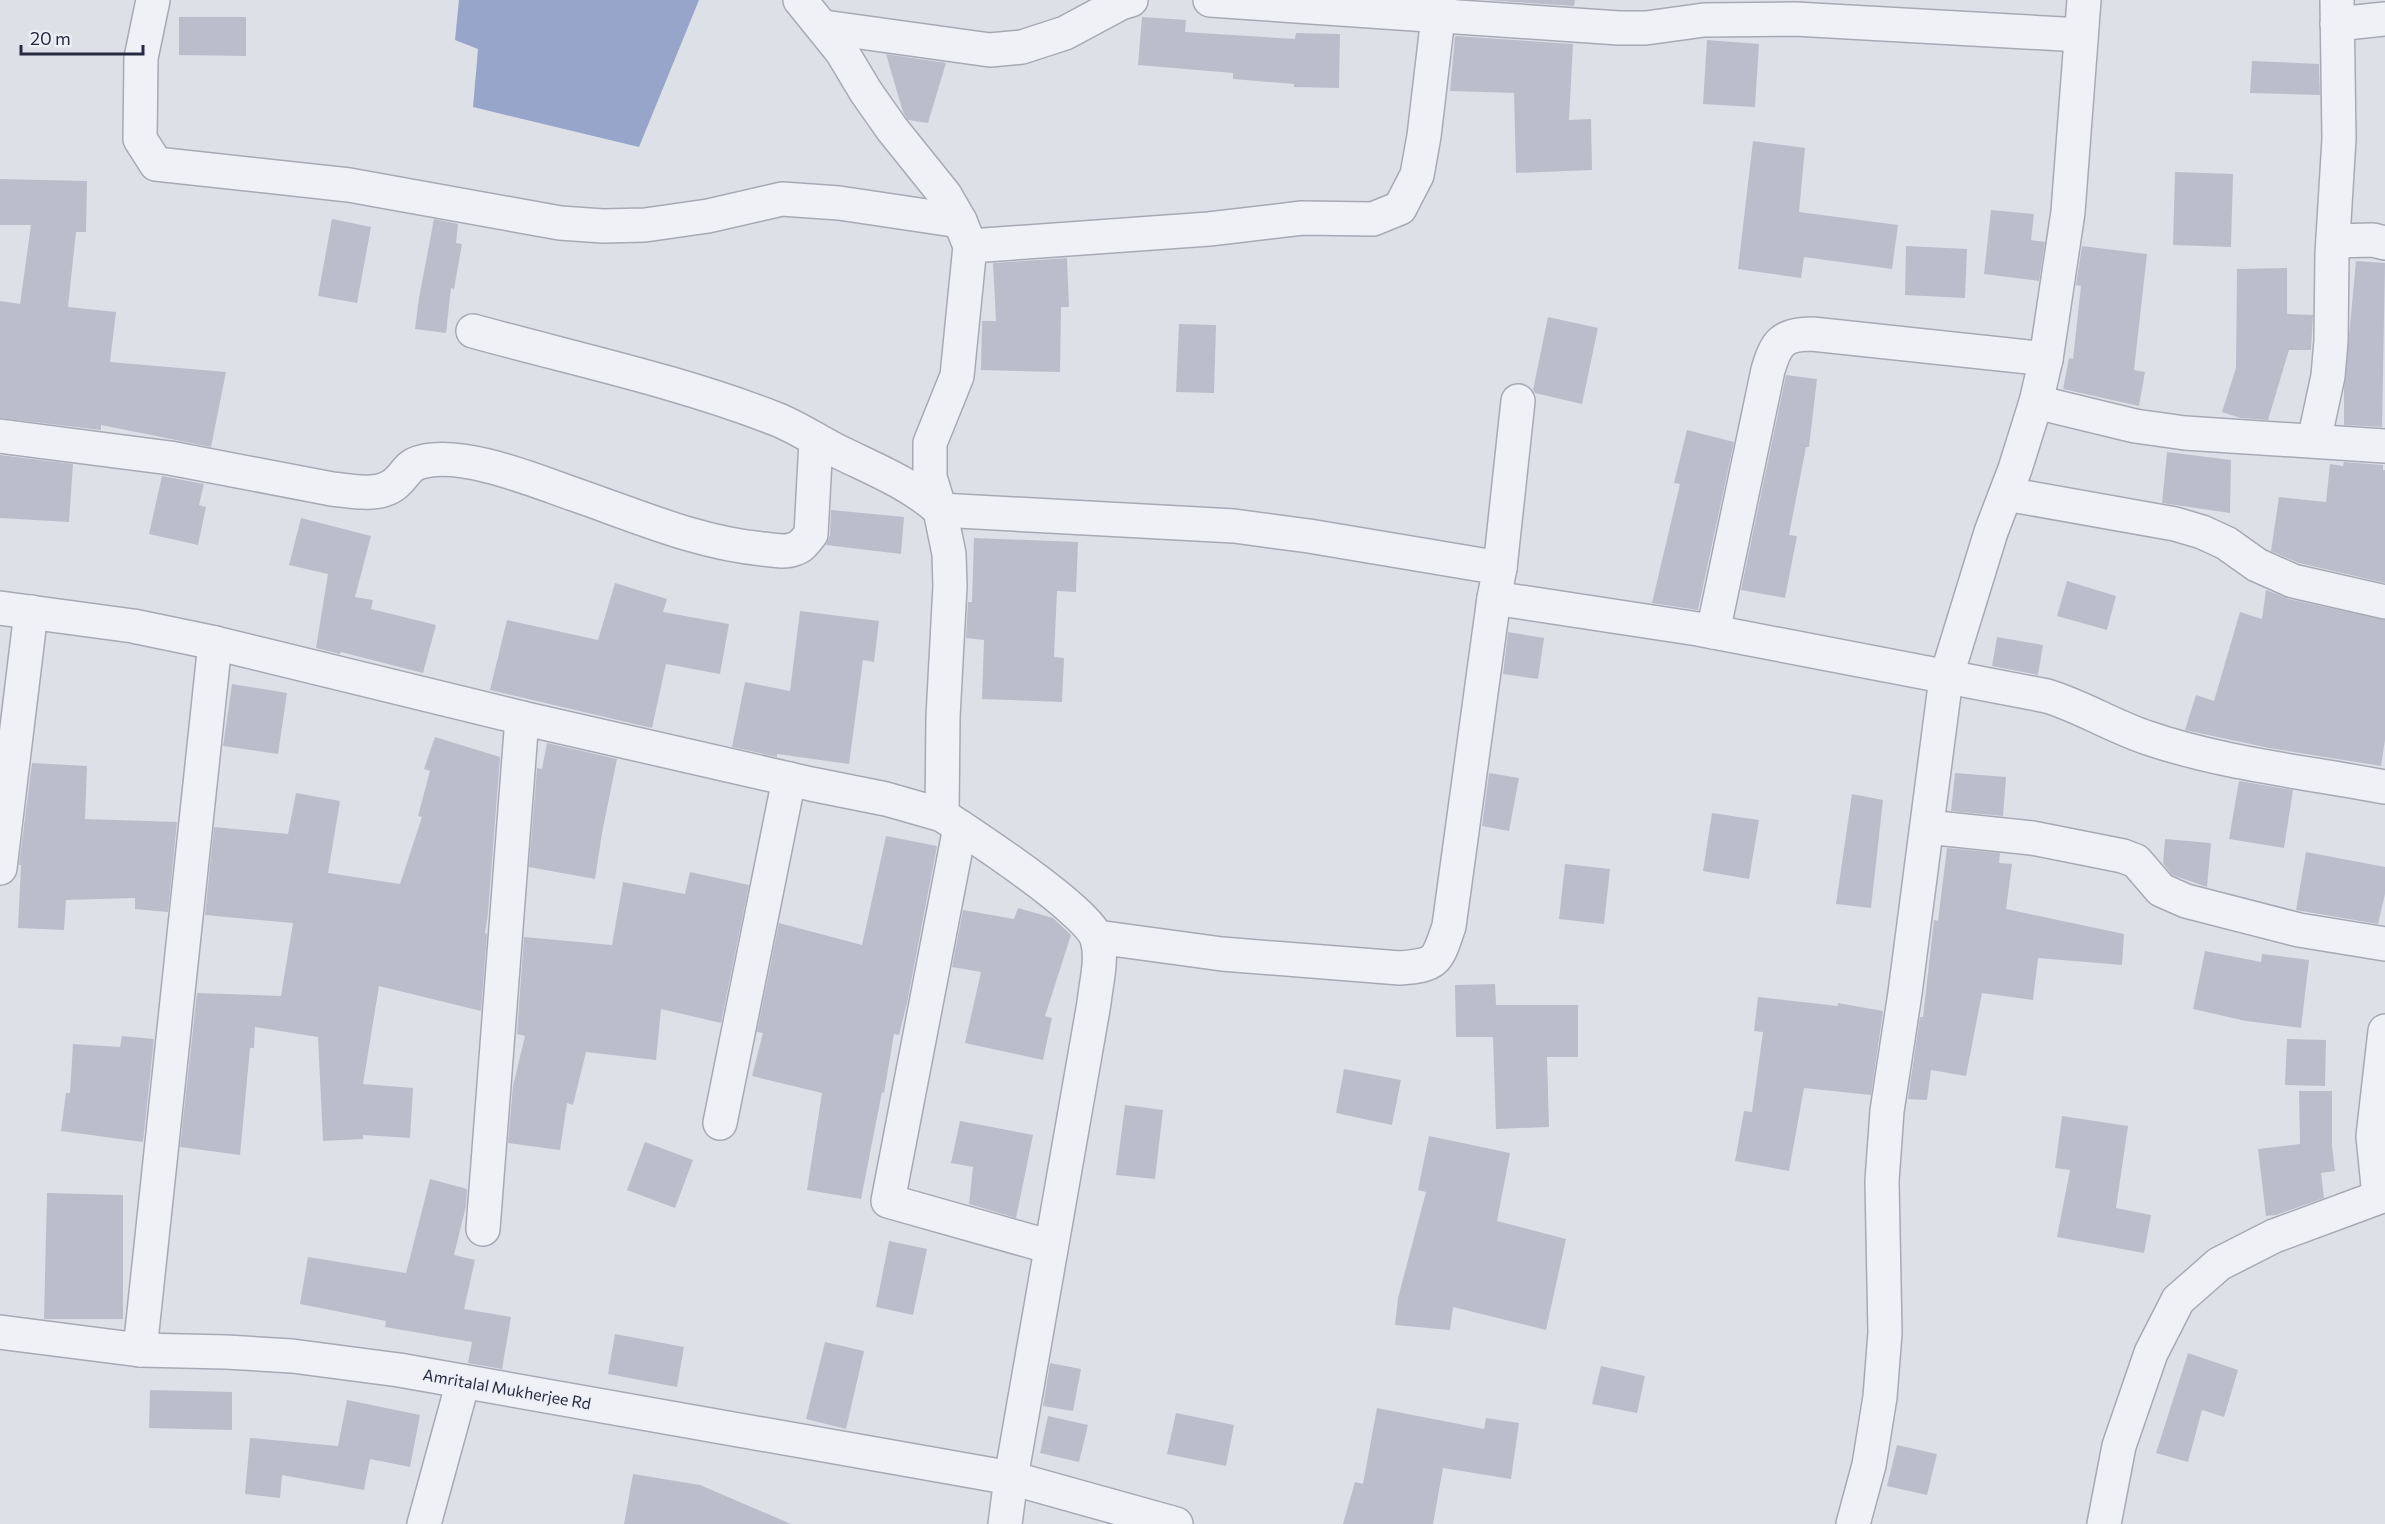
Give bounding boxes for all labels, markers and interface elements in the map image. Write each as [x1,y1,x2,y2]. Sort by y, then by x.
scale bar [21,18,142,56]
text: 20 m [30,27,71,49]
street label: Amritalal Mukherjee Rd [422,1364,593,1413]

